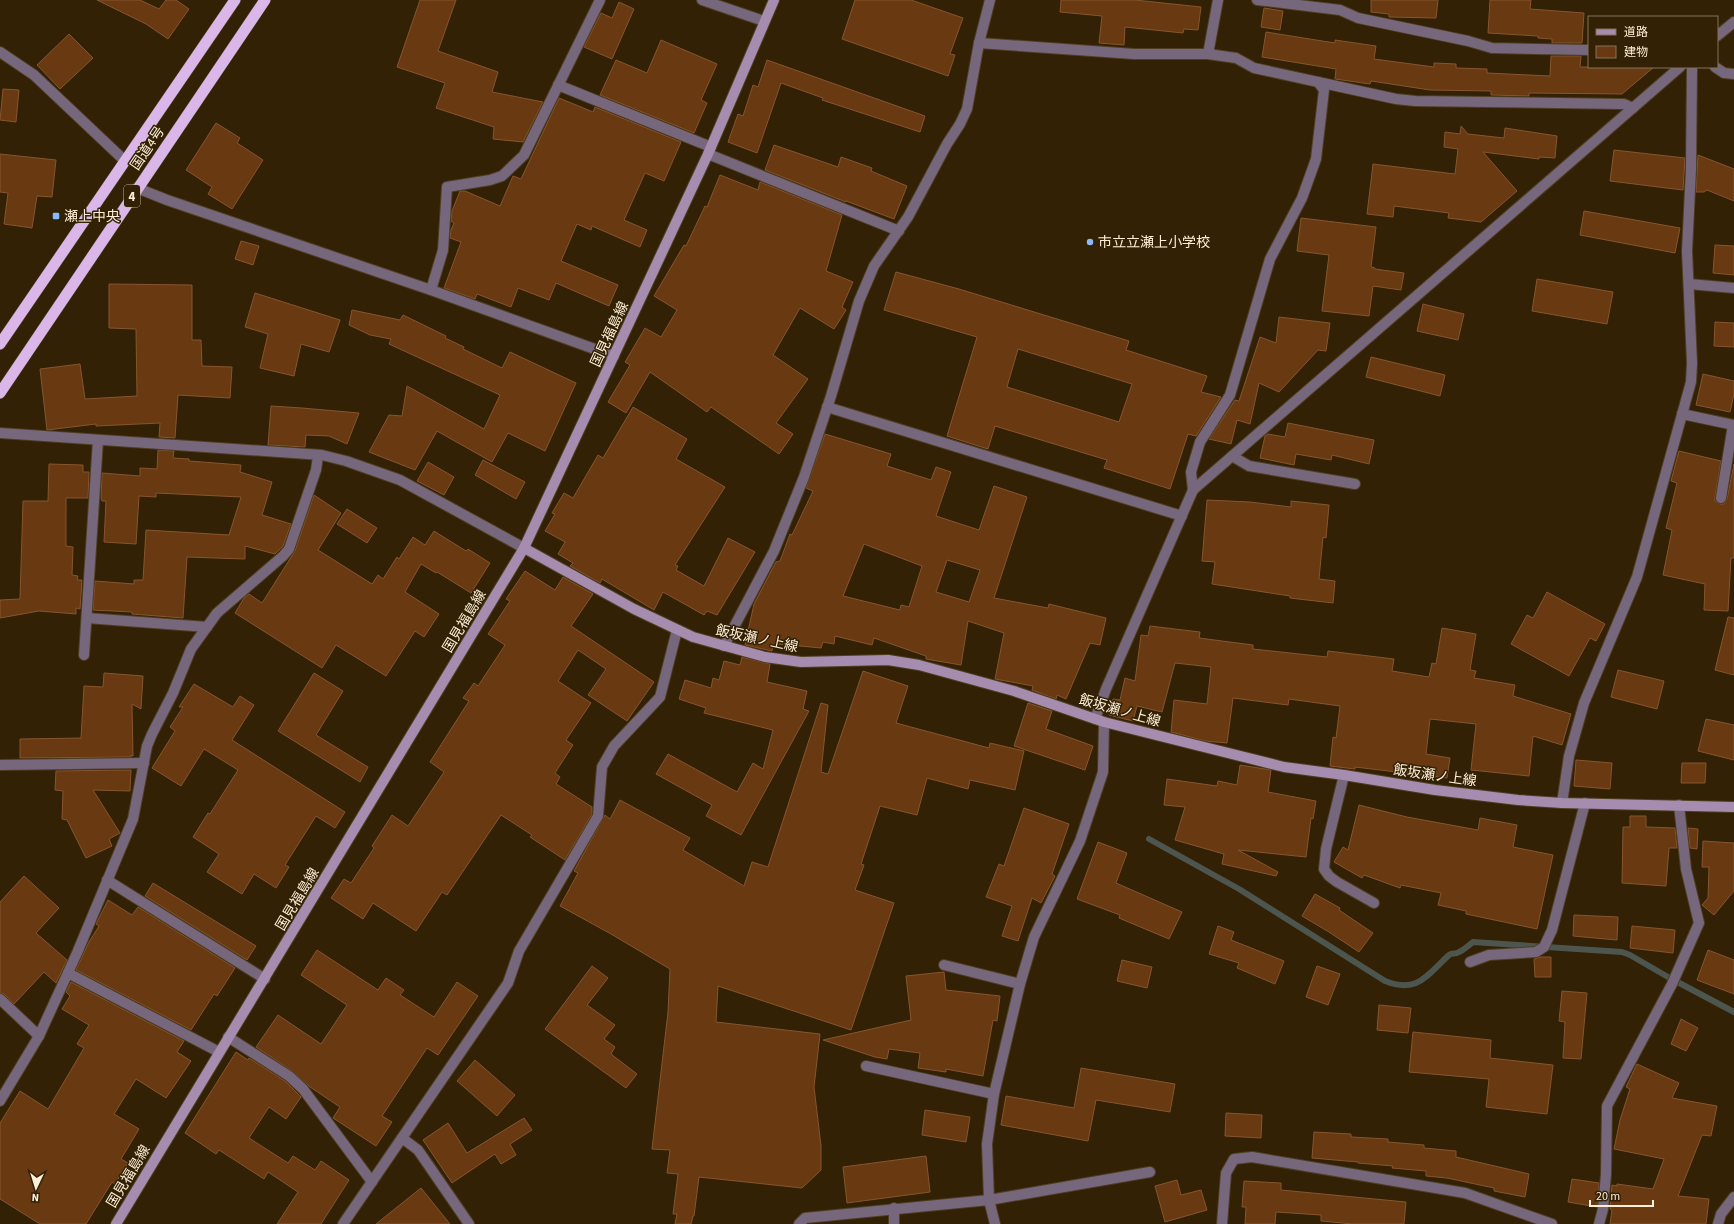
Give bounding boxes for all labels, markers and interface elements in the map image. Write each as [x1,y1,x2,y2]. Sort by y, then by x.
legend [1588,16,1718,68]
text: 道路 [1624,24,1648,41]
text: 建物 [1624,44,1648,61]
street label: 国道4号 [126,123,170,174]
road number: 4 [124,185,140,207]
place label: 瀬上中央 [64,207,120,227]
marker: 瀬上中央 [51,211,61,221]
place label: 市立立瀬上小学校 [1098,233,1210,253]
marker: 市立立瀬上小学校 [1085,237,1095,247]
street label: 国見福島線 [586,298,634,370]
street label: 国見福島線 [438,586,491,657]
street label: 飯坂瀬ノ上線 [714,620,800,657]
street label: 飯坂瀬ノ上線 [1077,690,1163,732]
street label: 飯坂瀬ノ上線 [1392,760,1478,792]
street label: 国見福島線 [271,864,324,935]
street label: 国見福島線 [102,1141,155,1212]
north arrow [16,1168,56,1208]
scale bar [1590,1182,1653,1208]
text: 20 m [1596,1188,1620,1205]
text: N [31,1190,40,1205]

